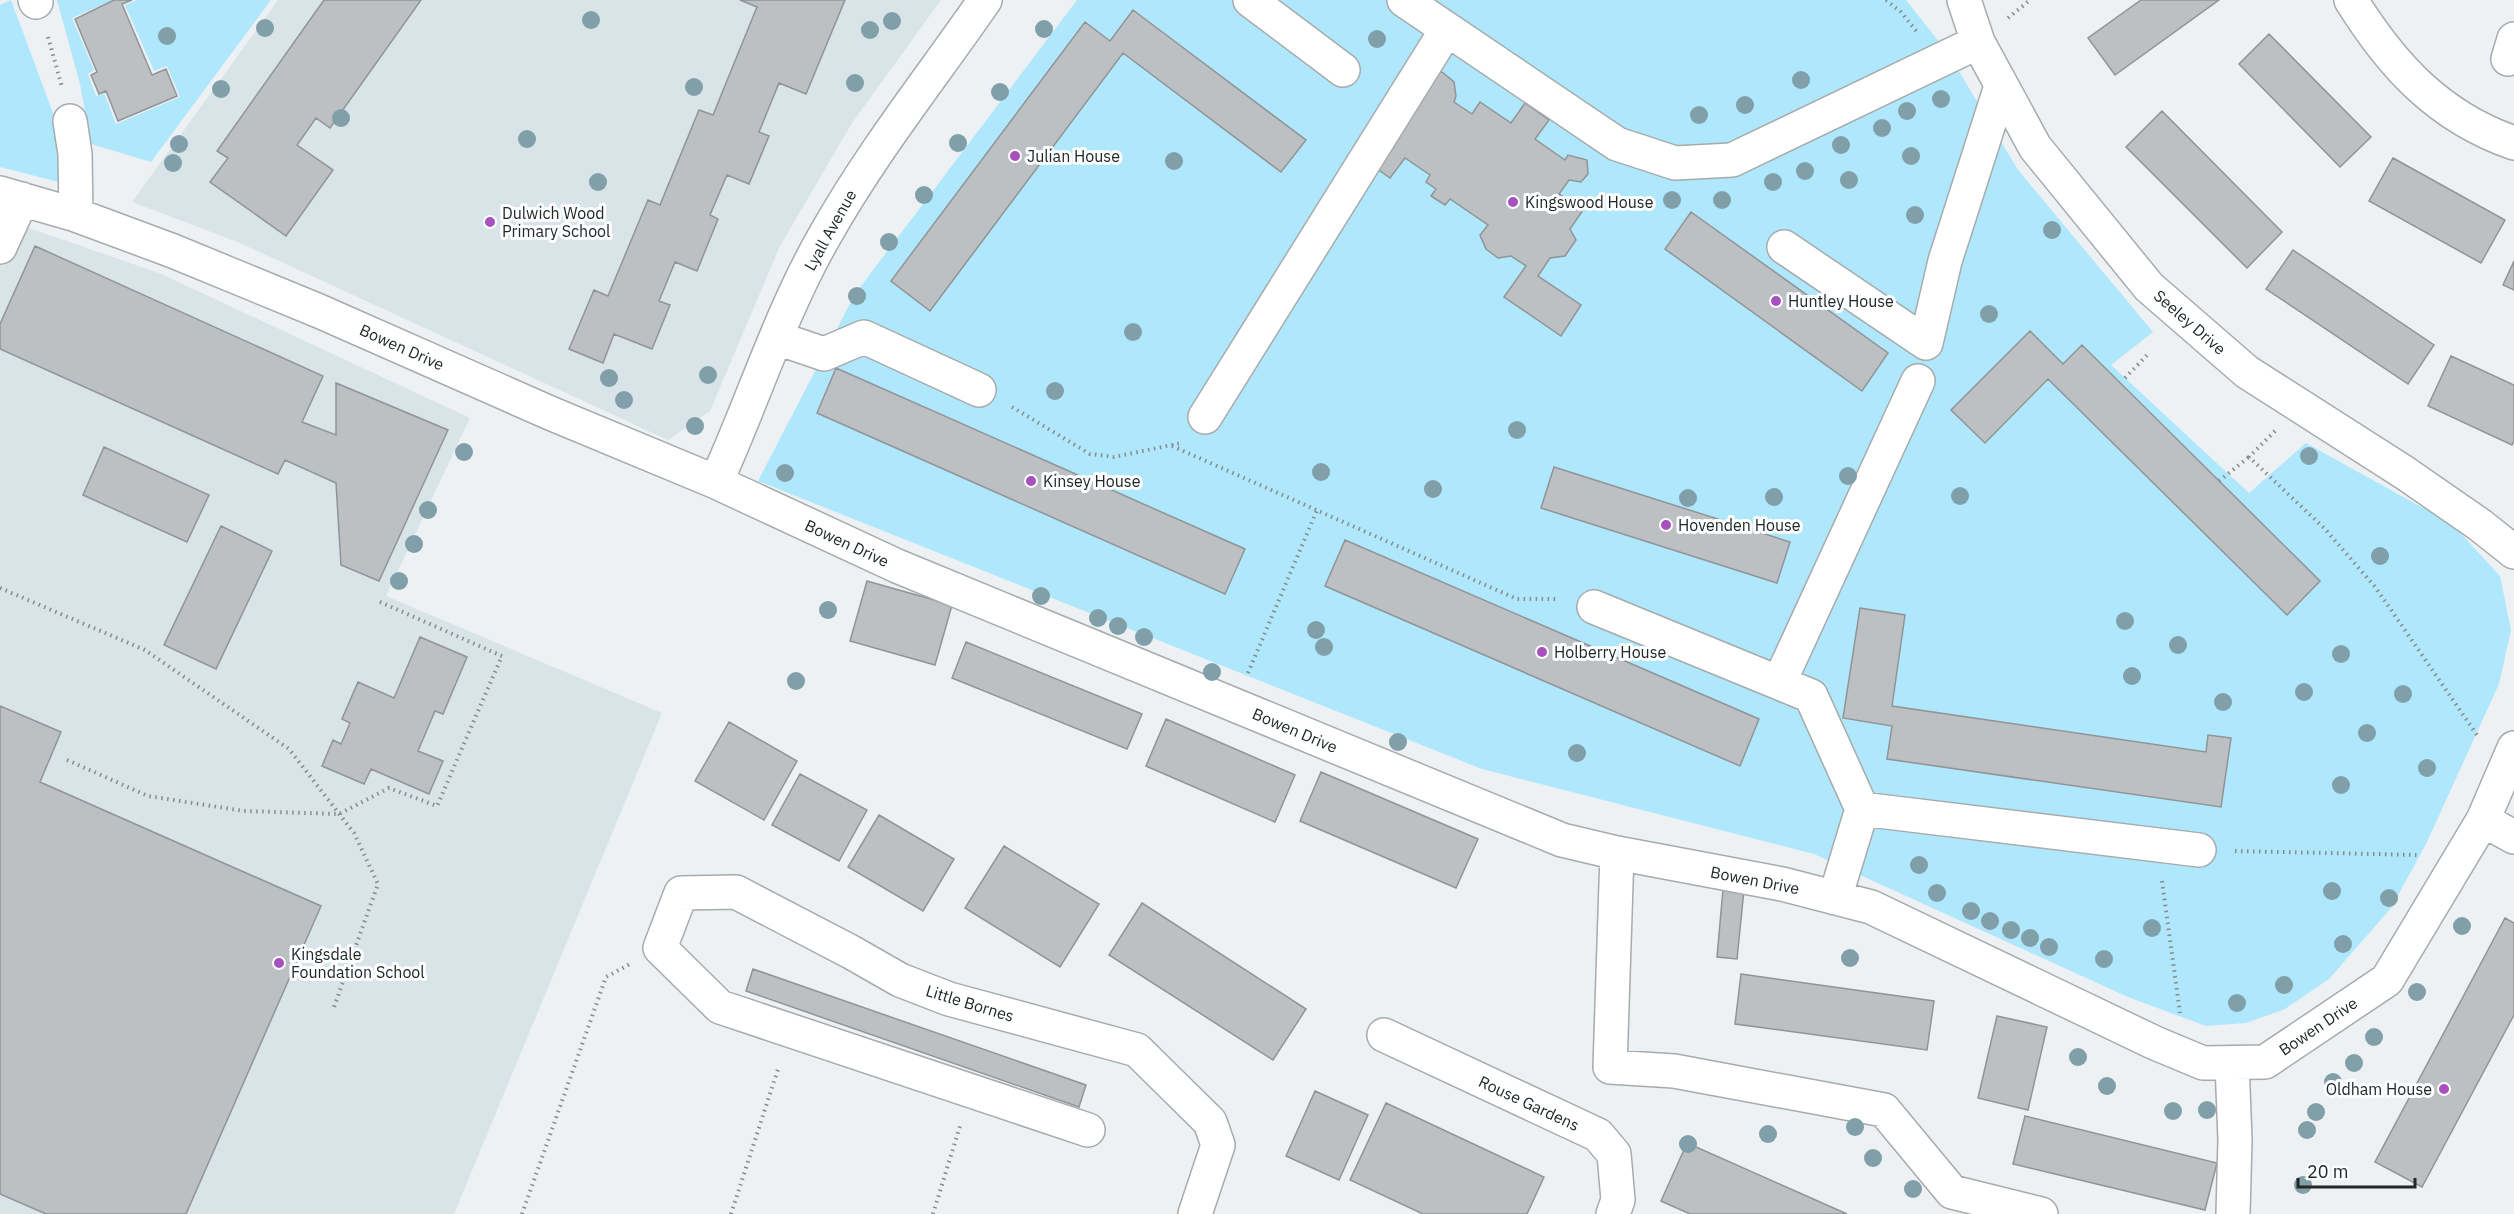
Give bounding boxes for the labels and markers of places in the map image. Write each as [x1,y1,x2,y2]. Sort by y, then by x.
place label: Julian House [1027,146,1120,166]
marker: Julian House [1008,149,1022,163]
place label: Kingswood House [1525,192,1654,212]
marker: Kingswood House [1506,195,1520,209]
place label: Dulwich Wood Primary School [502,203,610,241]
marker: Dulwich Wood Primary School [483,215,497,229]
place label: Huntley House [1788,291,1894,311]
marker: Huntley House [1769,294,1783,308]
place label: Kinsey House [1043,471,1141,491]
marker: Kinsey House [1024,474,1038,488]
place label: Hovenden House [1678,515,1801,535]
marker: Hovenden House [1659,518,1673,532]
place label: Holberry House [1554,642,1667,662]
marker: Holberry House [1535,645,1549,659]
place label: Kingsdale Foundation School [291,944,425,982]
marker: Kingsdale Foundation School [272,956,286,970]
place label: Oldham House [2326,1079,2432,1099]
marker: Oldham House [2437,1082,2451,1096]

